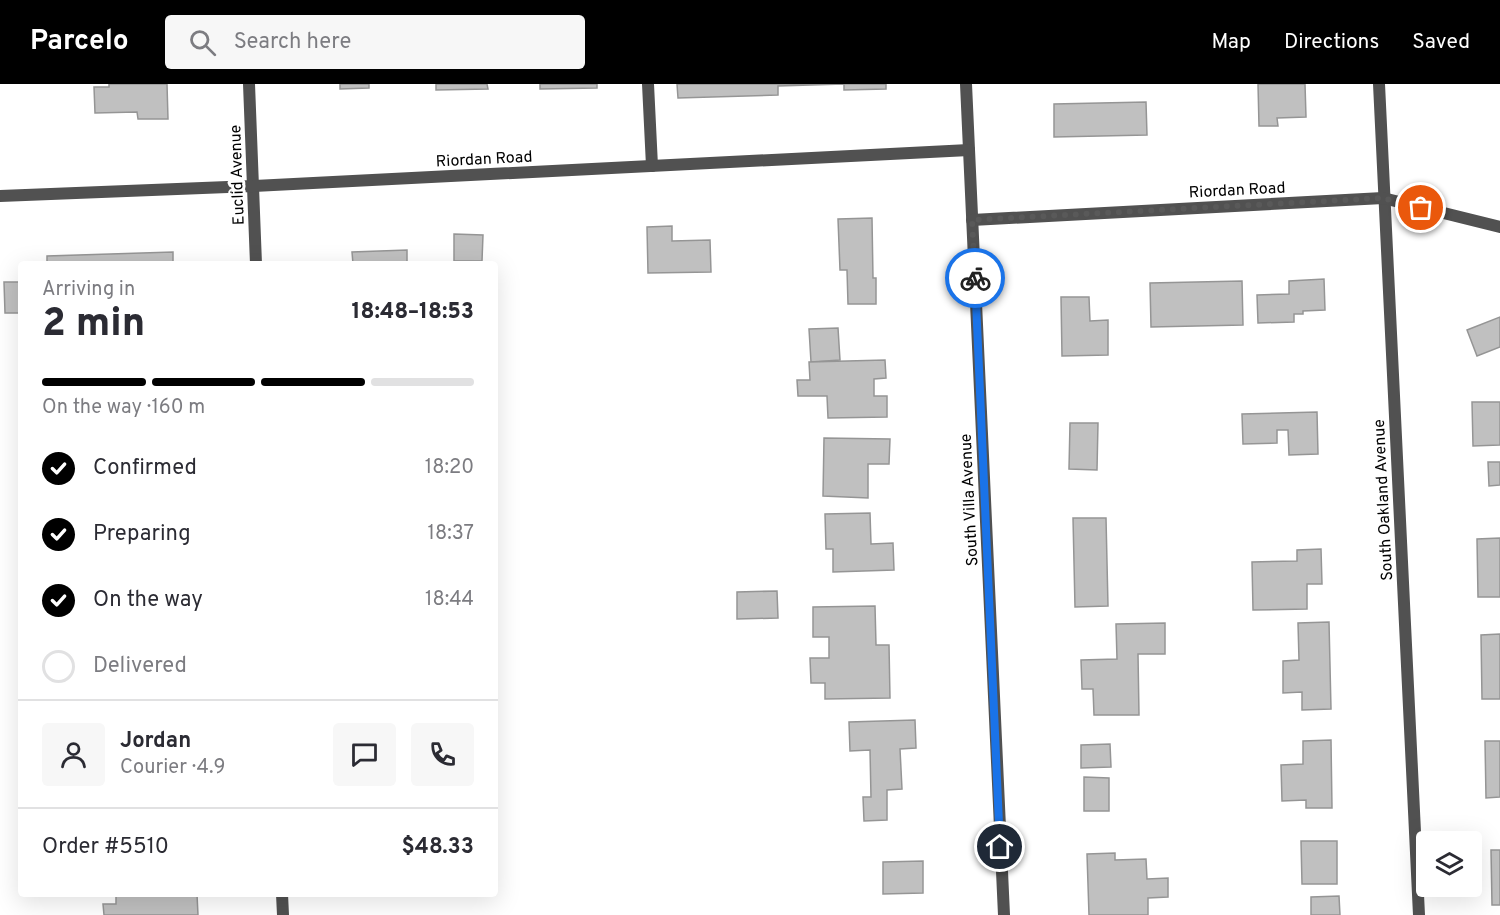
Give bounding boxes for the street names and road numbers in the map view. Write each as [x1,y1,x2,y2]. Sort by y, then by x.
street label: Euclid Avenue [226,124,250,225]
street label: Riordan Road [435,147,533,173]
street label: Riordan Road [1188,178,1286,204]
street label: South Oakland Avenue [1370,419,1398,581]
street label: South Villa Avenue [957,433,983,567]

